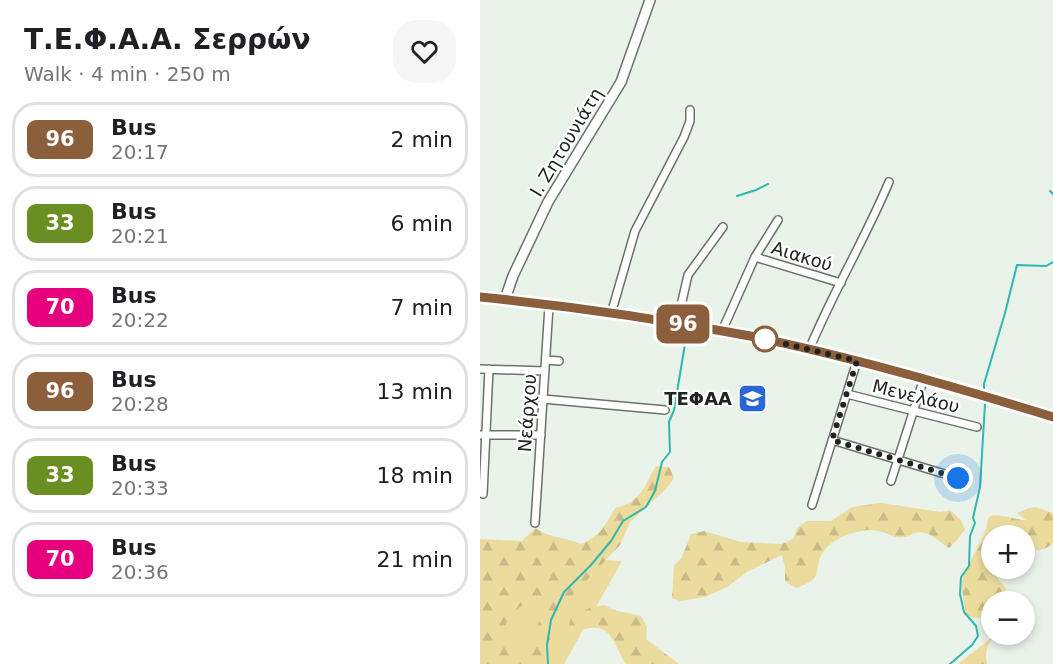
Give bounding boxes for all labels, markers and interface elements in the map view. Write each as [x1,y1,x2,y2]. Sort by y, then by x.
button: heart [393,20,456,83]
text: Τ.Ε.Φ.Α.Α. Σερρών [24,23,311,56]
text: Walk · 4 min · 250 m [24,62,231,86]
street label: Ι. Ζητουνιάτη [525,84,607,200]
text: Bus [111,115,157,140]
text: 96 [45,127,75,151]
text: 2 min [391,127,453,152]
text: 20:17 [111,140,169,164]
text: Bus [111,199,157,224]
text: 33 [45,211,75,235]
text: 6 min [391,211,453,236]
text: 20:21 [111,224,169,248]
street label: Αιακού [769,237,835,275]
text: Bus [111,283,157,308]
text: 70 [45,295,75,319]
text: 7 min [391,295,453,320]
line badge: 96 [656,304,710,344]
text: 20:22 [111,308,169,332]
text: 96 [668,312,698,336]
unlabelled marker [752,326,778,352]
text: Bus [111,367,157,392]
street label: Νεάρχου [514,373,540,453]
street label: Μενελάου [870,375,962,417]
text: 96 [45,379,75,403]
text: 13 min [377,379,453,404]
school or university icon: ΤΕΦΑΑ [737,382,769,414]
place label: ΤΕΦΑΑ [664,388,732,409]
text: 20:28 [111,392,169,416]
text: Bus [111,451,157,476]
text: 33 [45,463,75,487]
text: 18 min [377,463,453,488]
your location [943,463,973,493]
text: 20:33 [111,476,169,500]
map controls [981,525,1035,645]
button: + [981,525,1035,579]
text: Bus [111,535,157,560]
text: 70 [45,547,75,571]
text: 21 min [377,547,453,572]
text: 20:36 [111,560,169,584]
button: − [981,591,1035,645]

